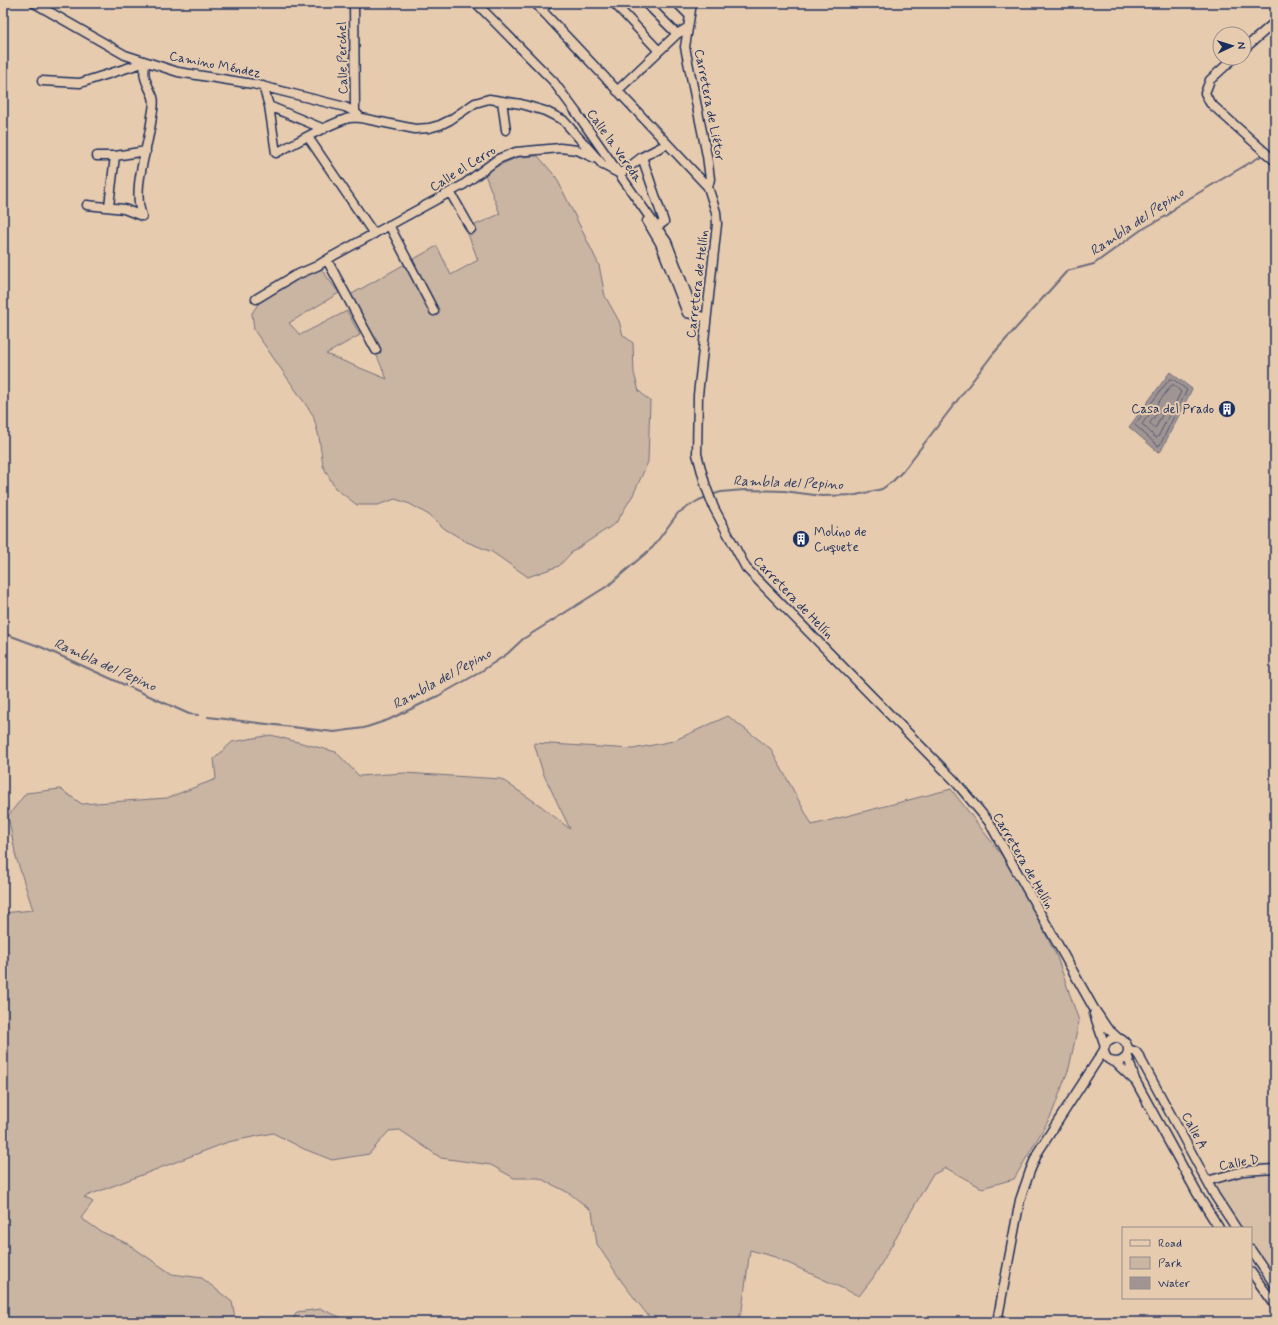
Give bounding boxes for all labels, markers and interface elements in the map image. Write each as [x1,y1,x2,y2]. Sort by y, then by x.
street label: Calle Perchel [334,22,352,94]
north arrow [1212,26,1252,66]
text: N [1234,41,1248,50]
street label: Camino Méndez [168,48,263,82]
street label: Carretera de Liétor [690,48,728,163]
street label: Calle la Vereda [582,106,646,186]
street label: Calle el Cerro [427,142,499,196]
water label: Rambla del Pepino [1086,183,1188,260]
street label: Carretera de Hellín [683,229,713,339]
building icon: Casa del Prado [1217,399,1237,419]
place label: Casa del Prado [1131,401,1214,418]
water label: Rambla del Pepino [733,472,844,494]
place label: Molino de Cuquete [814,524,867,556]
building icon: Molino de Cuquete [791,529,811,549]
street label: Carretera de Hellín [749,553,837,643]
water label: Rambla del Pepino [51,634,159,696]
water label: Rambla del Pepino [390,644,495,714]
street label: Carretera de Hellín [988,810,1058,912]
street label: Calle A [1177,1109,1211,1153]
street label: Calle D [1218,1151,1260,1175]
legend [1122,1227,1252,1299]
text: Road [1158,1236,1182,1252]
text: Park [1158,1256,1182,1272]
text: Water [1158,1276,1190,1292]

